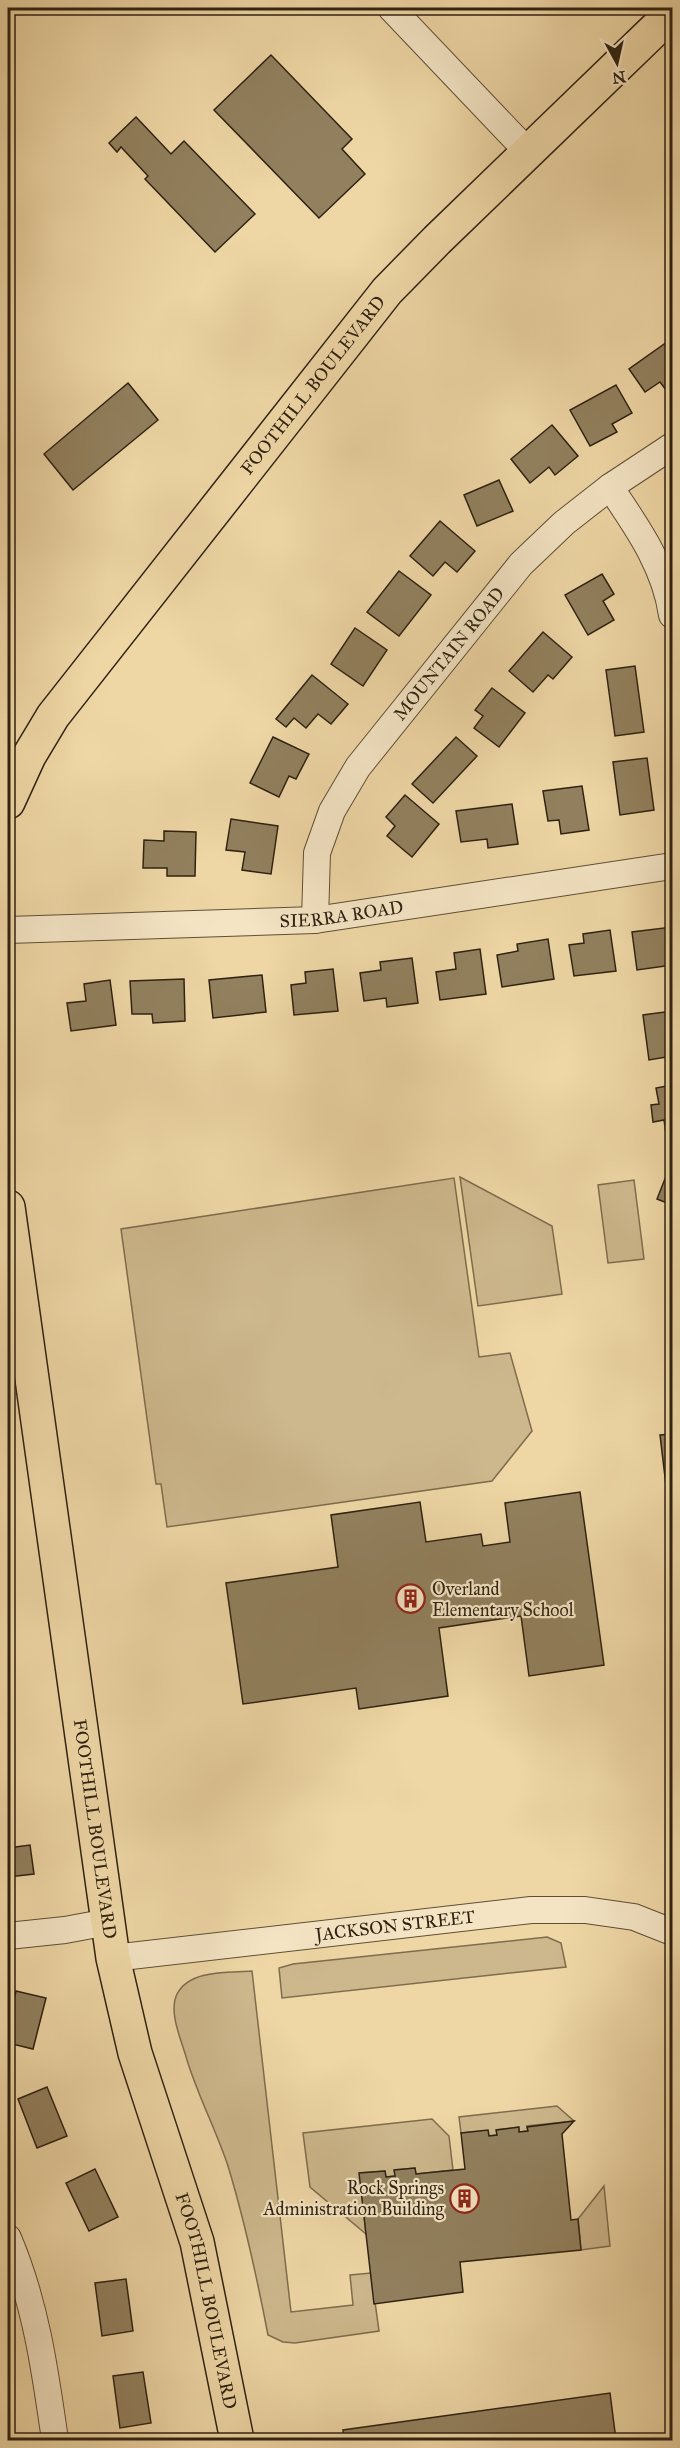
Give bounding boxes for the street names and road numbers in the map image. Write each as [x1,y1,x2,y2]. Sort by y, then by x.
street label: FOOTHILL BOULEVARD [236,291,390,479]
street label: MOUNTAIN ROAD [389,583,509,725]
street label: SIERRA ROAD [279,896,405,932]
street label: FOOTHILL BOULEVARD [69,1718,121,1940]
street label: JACKSON STREET [312,1906,476,1947]
street label: FOOTHILL BOULEVARD [171,2190,241,2411]

